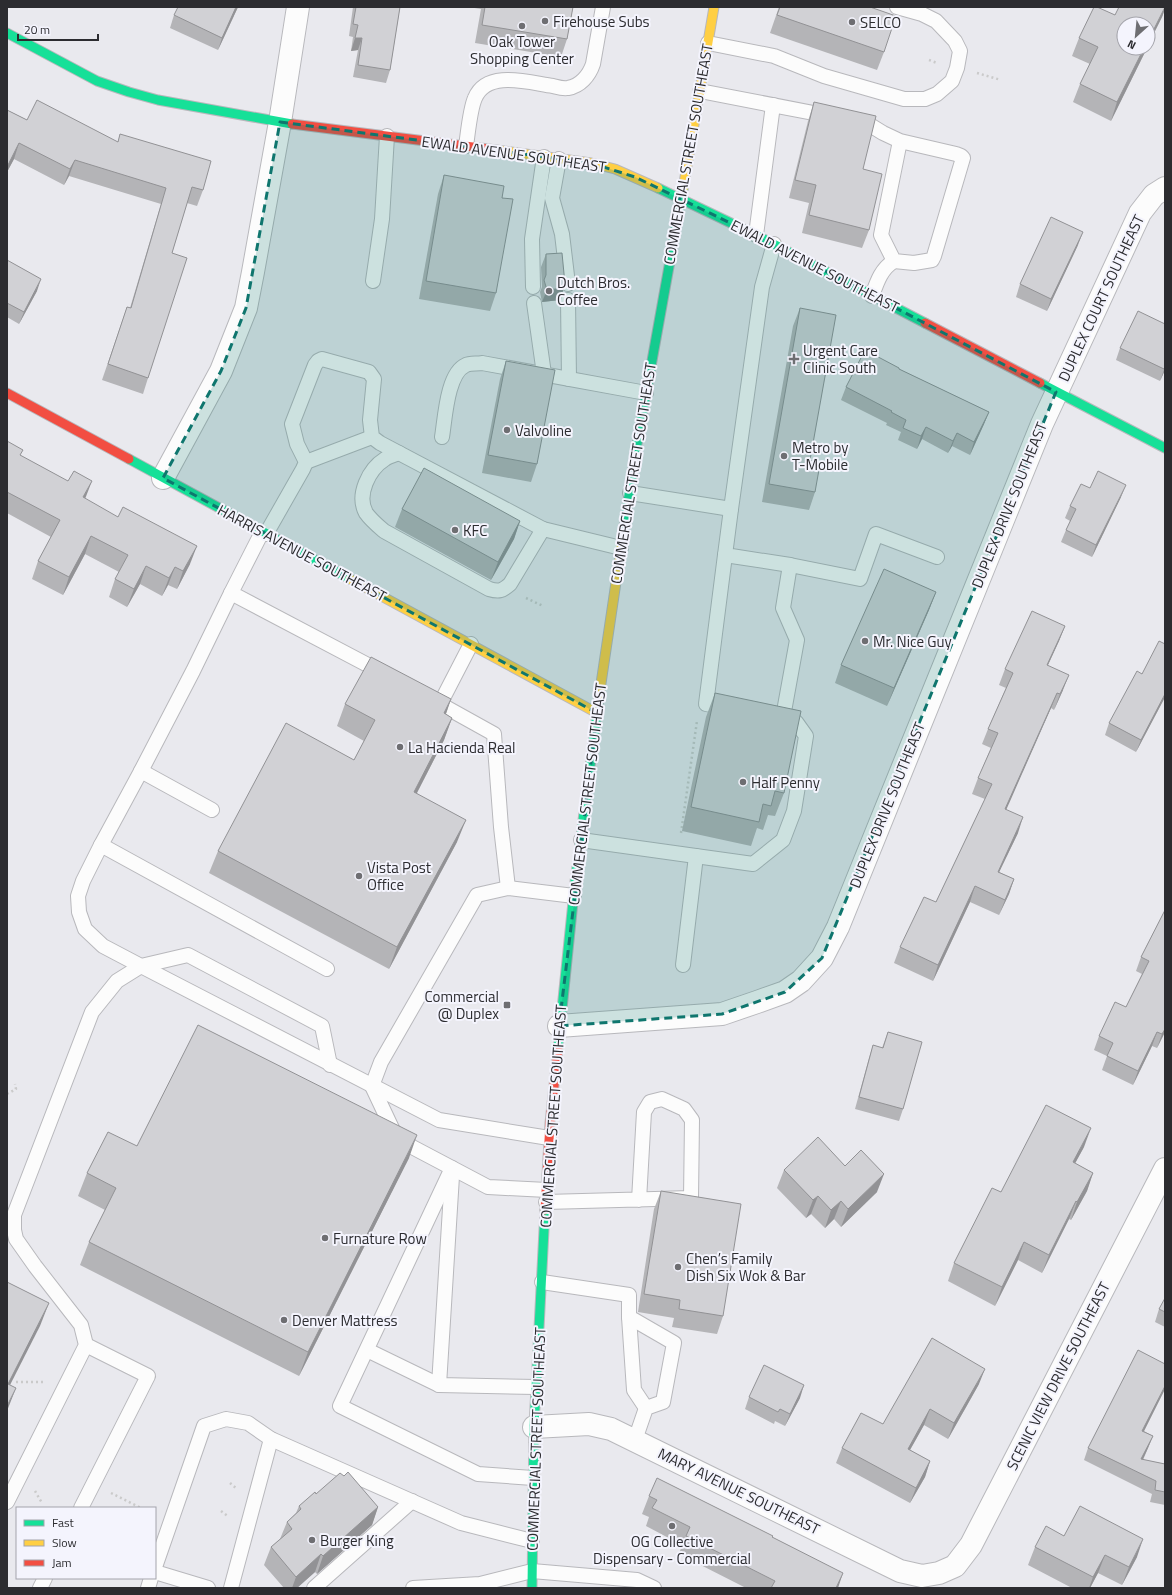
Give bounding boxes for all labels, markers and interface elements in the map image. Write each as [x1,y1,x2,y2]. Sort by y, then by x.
place label: Firehouse Subs [553,10,650,33]
place label: SELCO [860,11,901,34]
scale bar [18,16,98,42]
marker: Firehouse Subs [540,16,550,26]
north arrow [1116,16,1156,56]
marker: SELCO [847,17,857,27]
text: 20 m [24,20,50,39]
marker: Oak Tower Shopping Center [517,21,527,31]
place label: Oak Tower Shopping Center [470,30,574,70]
text: N [1124,36,1138,54]
street label: COMMERCIAL STREET SOUTHEAST [657,42,719,266]
street label: EWALD AVENUE SOUTHEAST [420,130,608,178]
street label: DUPLEX COURT SOUTHEAST [1052,211,1150,385]
street label: EWALD AVENUE SOUTHEAST [727,213,903,319]
place label: Dutch Bros. Coffee [557,271,630,311]
marker: Dutch Bros. Coffee [544,286,554,296]
place label: Urgent Care Clinic South [803,339,878,379]
marker: Urgent Care Clinic South [788,353,800,365]
street label: COMMERCIAL STREET SOUTHEAST [604,361,662,585]
street label: DUPLEX DRIVE SOUTHEAST [965,418,1053,591]
place label: Valvoline [515,419,572,442]
marker: Valvoline [502,425,512,435]
place label: Metro by T-Mobile [792,436,849,476]
marker: Metro by T-Mobile [779,451,789,461]
street label: HARRIS AVENUE SOUTHEAST [213,499,391,607]
place label: KFC [463,519,487,542]
marker: KFC [450,525,460,535]
place label: Mr. Nice Guy [873,630,952,653]
marker: Mr. Nice Guy [860,636,870,646]
street label: COMMERCIAL STREET SOUTHEAST [562,681,612,906]
street label: DUPLEX DRIVE SOUTHEAST [843,718,931,891]
place label: La Hacienda Real [408,736,516,759]
marker: La Hacienda Real [395,742,405,752]
place label: Half Penny [751,771,820,794]
marker: Half Penny [738,777,748,787]
place label: Vista Post Office [367,856,432,896]
marker: Vista Post Office [354,871,364,881]
place label: Commercial @ Duplex [425,985,499,1025]
marker: Commercial @ Duplex [502,1000,512,1010]
street label: COMMERCIAL STREET SOUTHEAST [534,1003,572,1228]
place label: Furnature Row [333,1227,427,1250]
marker: Furnature Row [320,1233,330,1243]
place label: Chen’s Family Dish Six Wok & Bar [686,1247,806,1287]
marker: Chen’s Family Dish Six Wok & Bar [673,1262,683,1272]
street label: SCENIC VIEW DRIVE SOUTHEAST [1000,1278,1116,1474]
place label: Denver Mattress [292,1309,398,1332]
marker: Denver Mattress [279,1315,289,1325]
street label: COMMERCIAL STREET SOUTHEAST [521,1327,551,1551]
street label: MARY AVENUE SOUTHEAST [654,1442,824,1540]
legend [16,1507,156,1579]
text: Fast [52,1513,75,1532]
marker: OG Collective Dispensary - Commercial [667,1521,677,1531]
place label: Burger King [320,1529,394,1552]
place label: OG Collective Dispensary - Commercial [593,1530,751,1570]
text: Slow [52,1533,77,1552]
marker: Burger King [307,1535,317,1545]
text: Jam [52,1553,72,1572]

